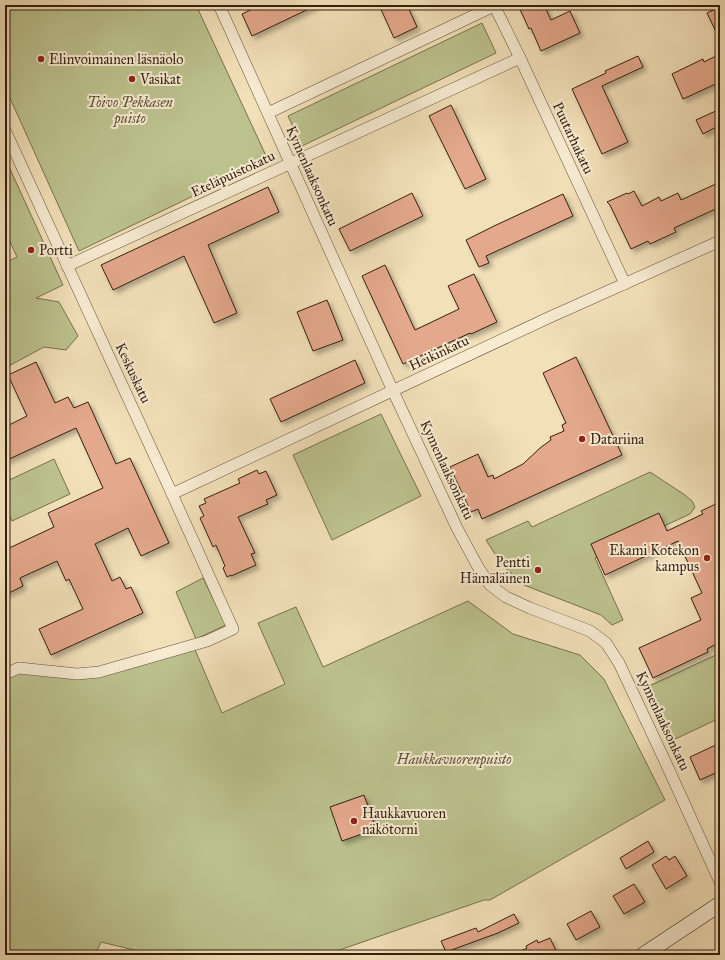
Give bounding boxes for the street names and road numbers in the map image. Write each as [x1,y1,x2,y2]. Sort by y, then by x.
street label: Puutarhakatu [549,99,597,177]
street label: Kymenlaaksonkatu [282,123,342,229]
street label: Eteläpuistokatu [188,147,278,201]
street label: Heikinkatu [406,331,472,374]
street label: Keskuskatu [112,340,155,406]
street label: Kymenlaaksonkatu [416,418,478,523]
street label: Kymenlaaksonkatu [632,669,694,774]

